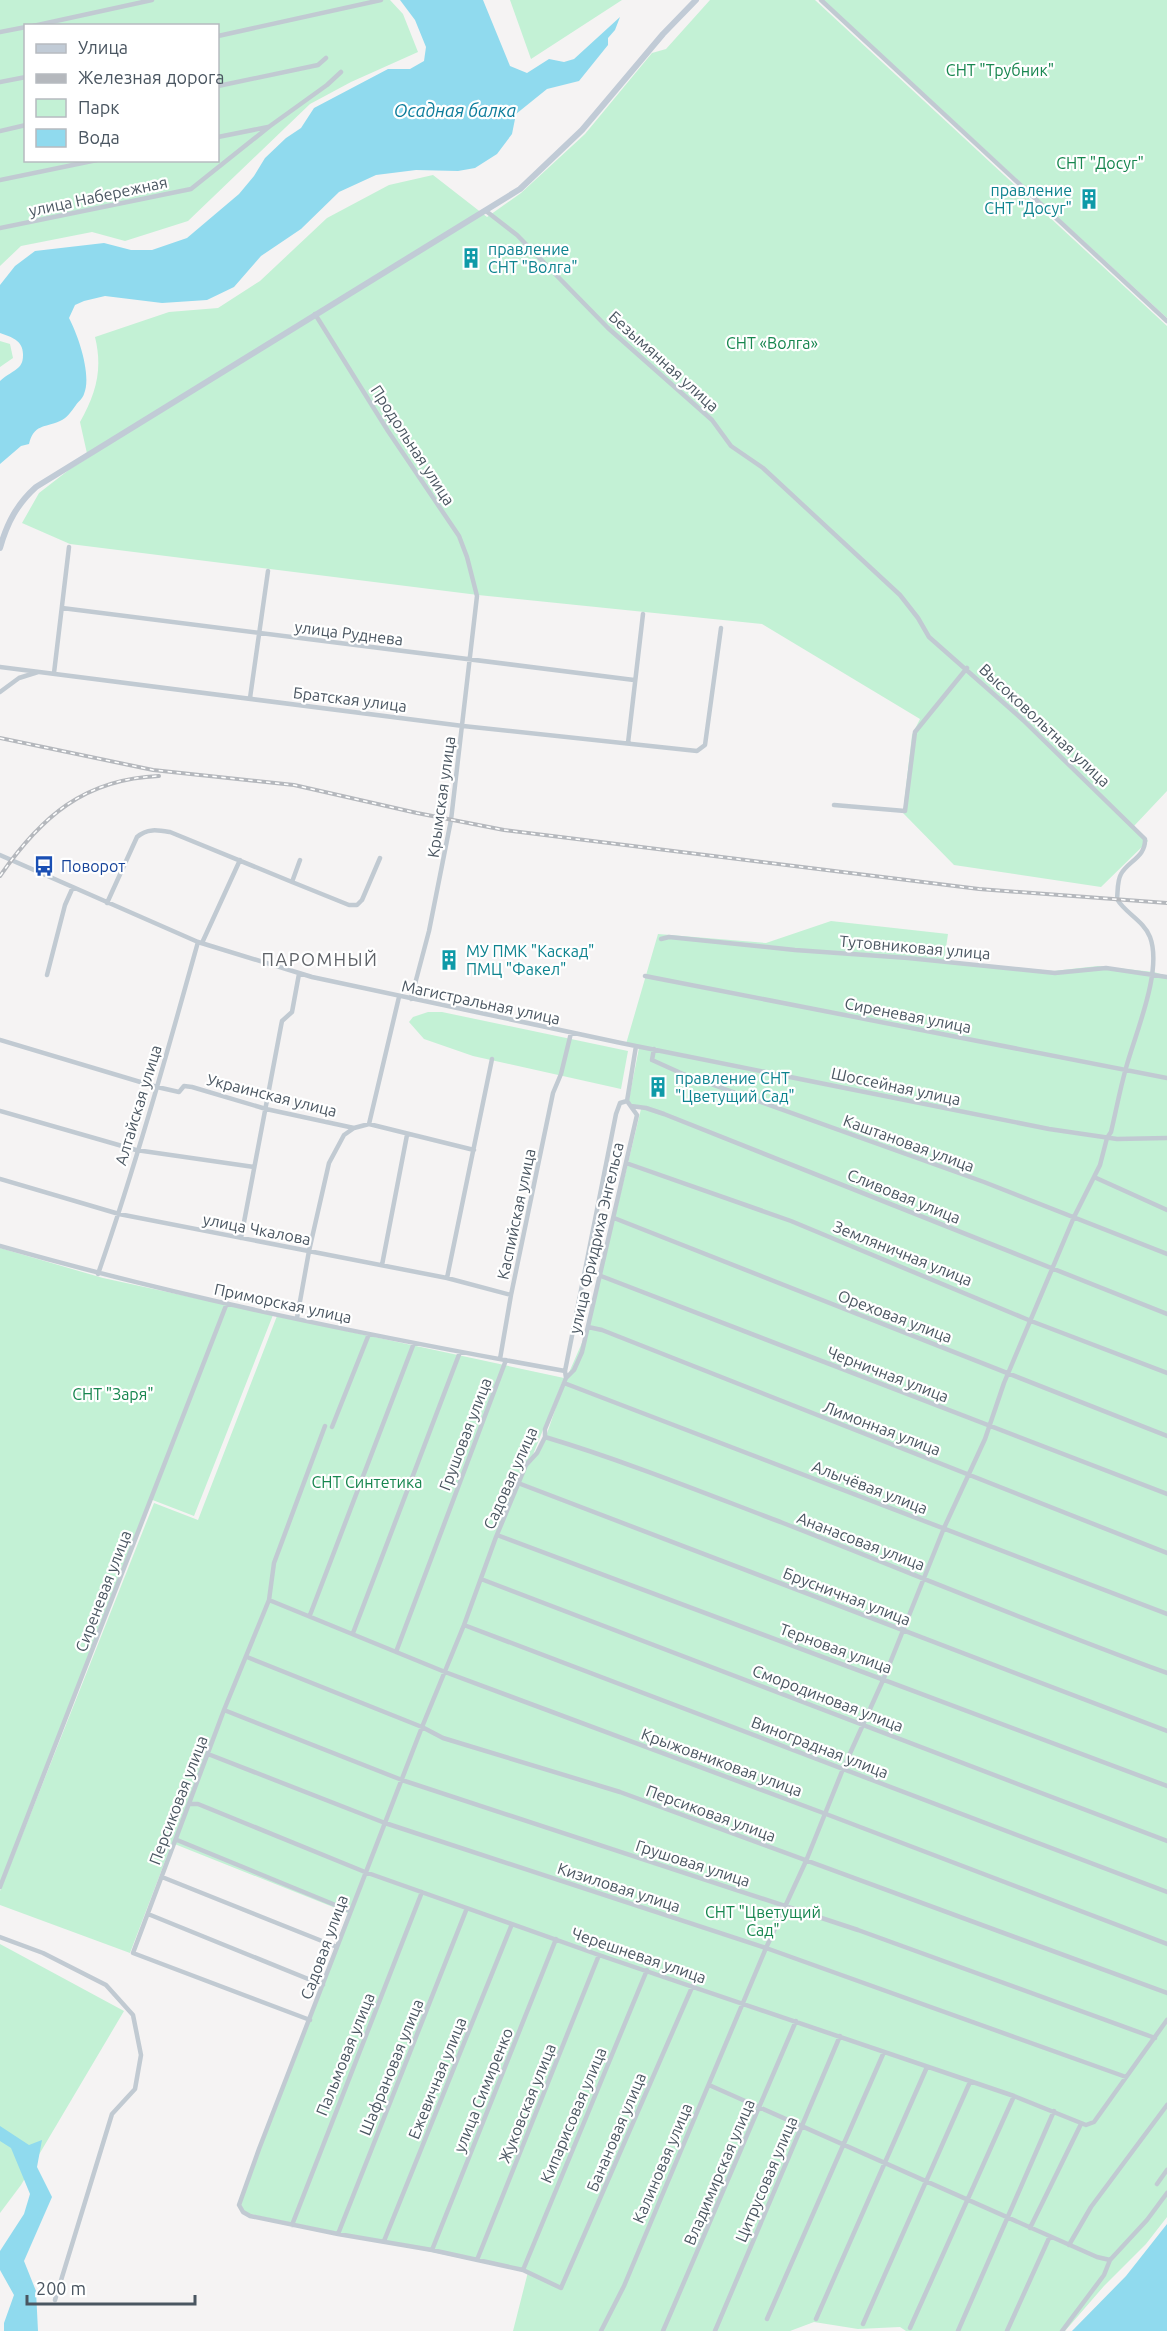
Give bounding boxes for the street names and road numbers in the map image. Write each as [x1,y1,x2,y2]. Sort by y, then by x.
street label: улица Набережная [27,173,169,219]
street label: Безымянная улица [605,307,723,415]
street label: Продольная улица [367,381,459,509]
street label: улица Руднева [294,617,404,649]
street label: Высоковольтная улица [976,660,1114,790]
street label: Братская улица [292,683,408,715]
street label: Крымская улица [424,735,458,859]
street label: Тутовниковая улица [839,931,991,963]
street label: Магистральная улица [400,976,562,1028]
street label: Сиреневая улица [843,994,973,1036]
street label: Алтайская улица [111,1043,165,1167]
street label: Шоссейная улица [830,1064,962,1108]
street label: Украинская улица [205,1070,339,1120]
street label: Каштановая улица [841,1111,977,1175]
street label: улица Фридриха Энгельса [565,1140,627,1336]
street label: Каспийская улица [493,1147,539,1281]
street label: Сливовая улица [845,1165,963,1227]
street label: улица Чкалова [202,1210,312,1248]
street label: Земляничная улица [831,1217,975,1289]
street label: Приморская улица [213,1280,353,1326]
street label: Ореховая улица [835,1286,955,1346]
street label: Черничная улица [825,1342,951,1406]
street label: Грушовая улица [435,1375,495,1493]
street label: Лимонная улица [821,1397,943,1459]
street label: Садовая улица [479,1424,541,1532]
street label: Алычёвая улица [810,1457,930,1517]
street label: Ананасовая улица [795,1508,927,1574]
street label: Сиреневая улица [72,1528,134,1654]
street label: Брусничная улица [781,1563,913,1629]
street label: Терновая улица [777,1619,895,1677]
street label: Смородиновая улица [750,1661,906,1735]
street label: Виноградная улица [749,1713,891,1781]
street label: Крыжовниковая улица [639,1724,805,1800]
street label: Персиковая улица [145,1733,211,1867]
street label: Персиковая улица [644,1781,778,1845]
street label: Грушовая улица [634,1836,752,1890]
street label: Кизиловая улица [555,1859,683,1915]
street label: Садовая улица [297,1892,351,2002]
street label: Черешневая улица [569,1924,709,1986]
street label: Пальмовая улица [312,1990,378,2118]
street label: Шафрановая улица [355,1996,427,2138]
street label: Ежевичная улица [404,2014,470,2142]
street label: улица Симиренко [450,2025,516,2155]
street label: Жуковская улица [495,2041,559,2165]
street label: Кипарисовая улица [536,2045,610,2185]
street label: Банановая улица [583,2070,649,2194]
street label: Владимирская улица [680,2096,758,2248]
street label: Калиновая улица [629,2100,695,2226]
street label: Цитрусовая улица [731,2113,801,2245]

